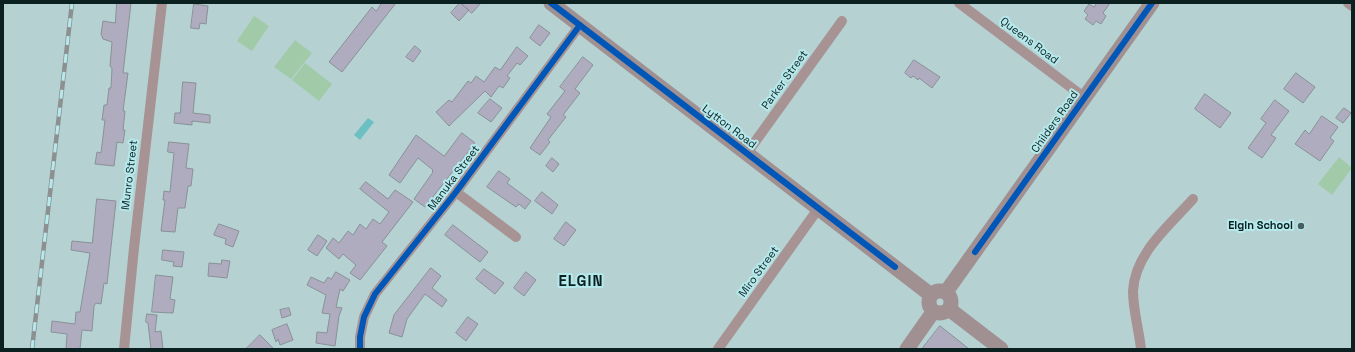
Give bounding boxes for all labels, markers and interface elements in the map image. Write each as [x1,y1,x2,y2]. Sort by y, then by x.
street label: Queens Road [997,15,1061,67]
street label: Parker Street [759,48,811,112]
street label: Childers Road [1029,89,1081,155]
street label: Lytton Road [699,102,759,152]
street label: Munro Street [119,139,141,211]
street label: Manuka Street [425,143,483,213]
place label: Elgin School [1228,219,1293,233]
marker: Elgin School [1296,221,1306,231]
street label: Miro Street [736,244,782,300]
district label: ELGIN [558,273,604,291]

